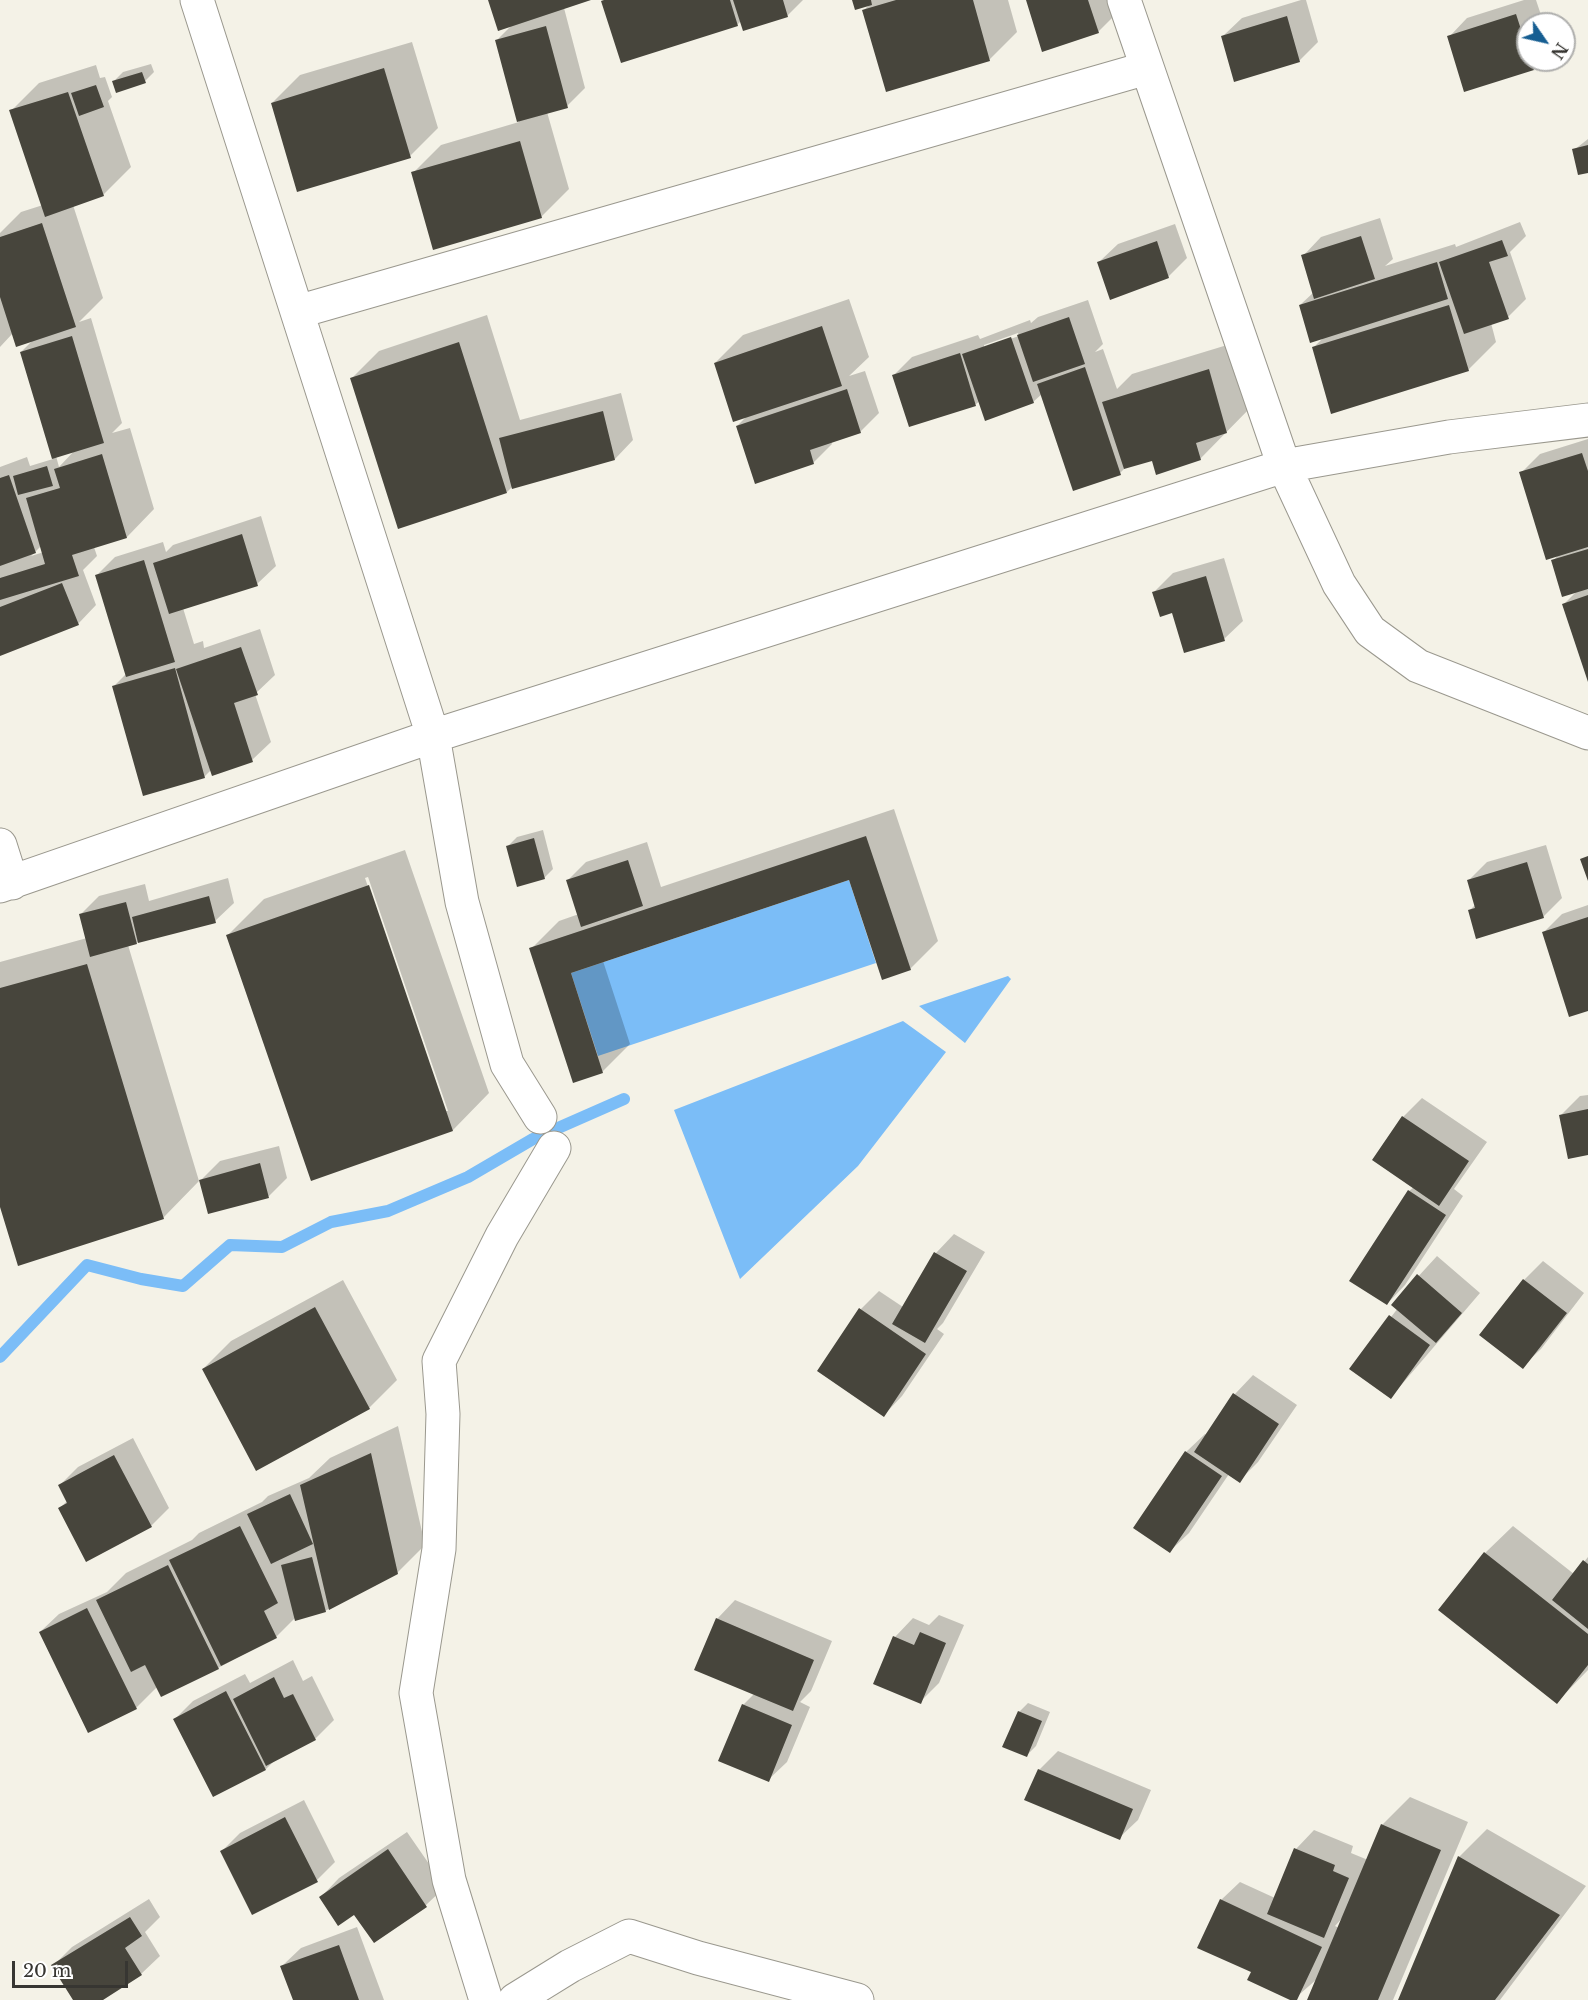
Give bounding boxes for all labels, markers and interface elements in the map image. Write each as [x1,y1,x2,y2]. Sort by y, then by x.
north arrow [1516,12,1576,72]
text: N [1547,39,1572,63]
scale bar [15,1949,130,1987]
text: 20 m [23,1960,71,1982]

